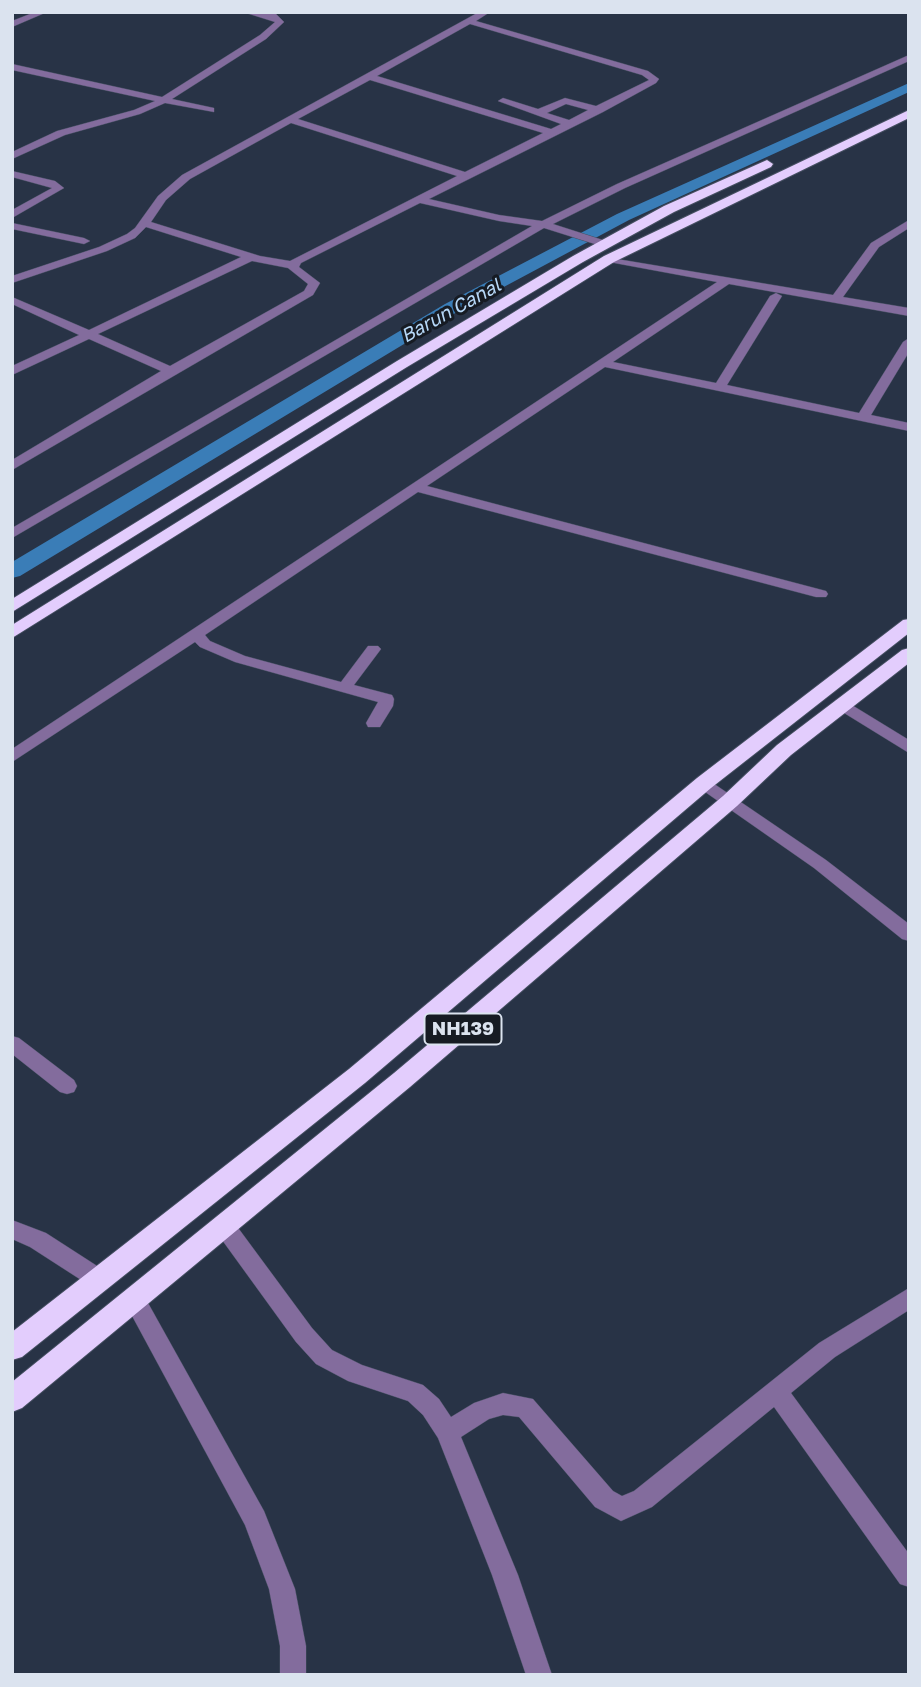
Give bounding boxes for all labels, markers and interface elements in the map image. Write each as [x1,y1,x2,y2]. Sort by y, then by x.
water label: Barun Canal [397,274,505,348]
road number: NH139 [424,1014,502,1044]

